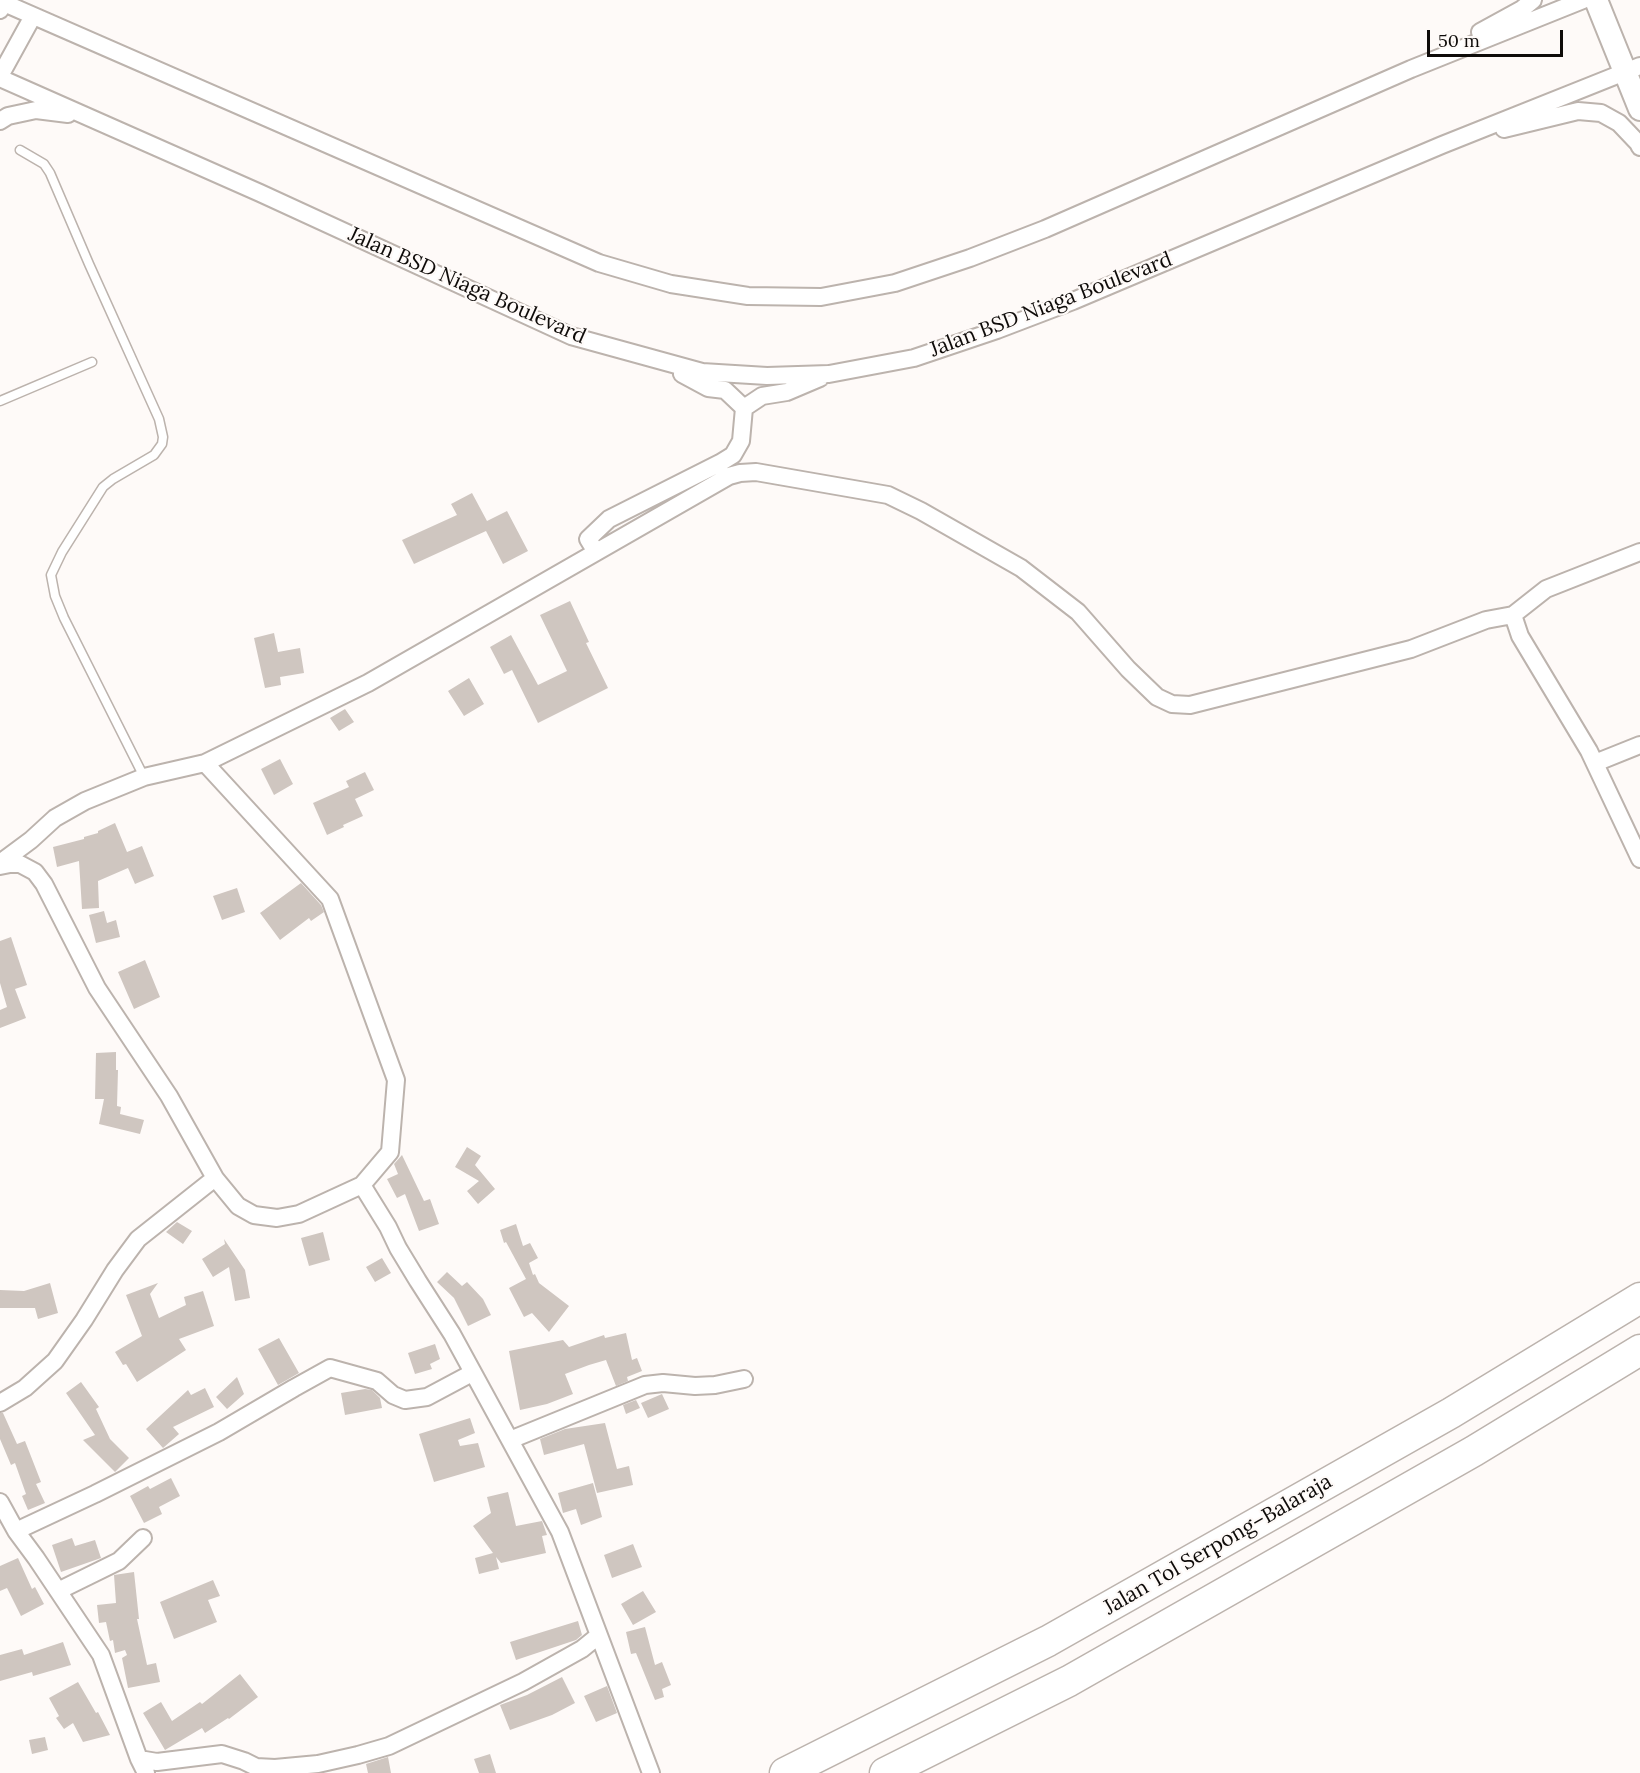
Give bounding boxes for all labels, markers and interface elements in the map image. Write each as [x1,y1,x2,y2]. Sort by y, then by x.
scale bar [1430,18,1566,56]
text: 50 m [1438,29,1480,52]
street label: Jalan BSD Niaga Boulevard [344,222,590,350]
street label: Jalan BSD Niaga Boulevard [926,247,1176,363]
street label: Jalan Tol Serpong–Balaraja [1099,1469,1337,1621]

